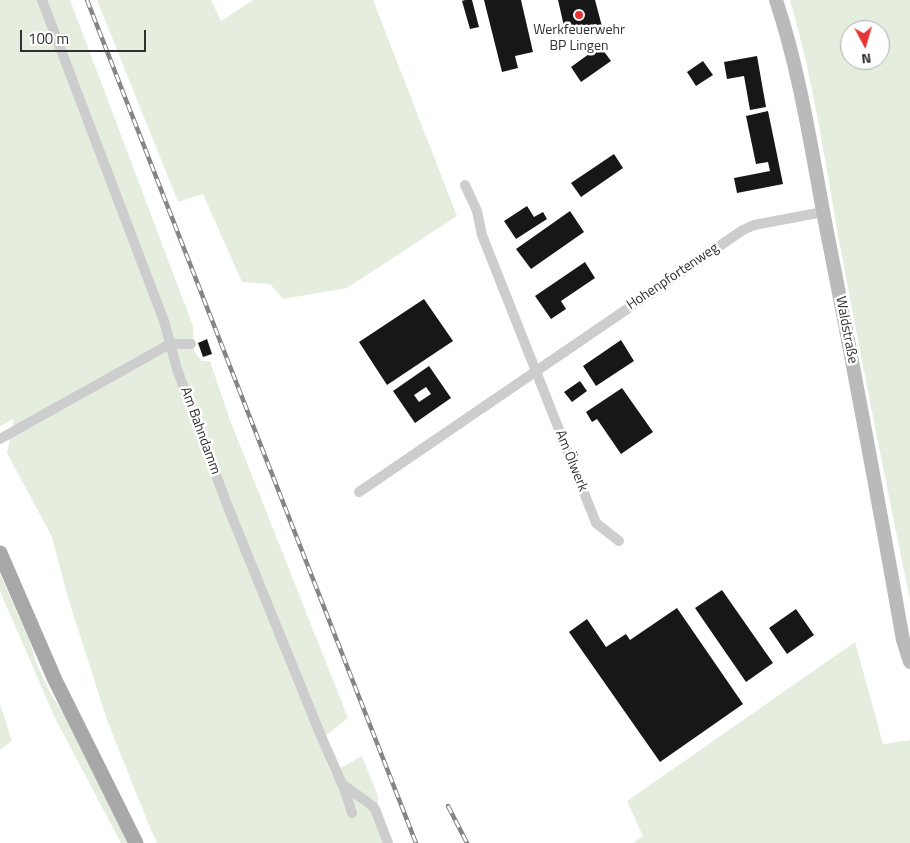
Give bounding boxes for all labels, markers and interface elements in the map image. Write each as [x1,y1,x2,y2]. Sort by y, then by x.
marker: Werkfeuerwehr BP Lingen [573,9,585,21]
scale bar [22,20,149,52]
north arrow [840,20,890,70]
place label: Werkfeuerwehr BP Lingen [533,23,625,56]
text: 100 m [28,27,69,50]
text: N [861,48,872,70]
street label: Hohenpfortenweg [624,240,722,314]
street label: Waldstraße [831,295,861,365]
street label: Am Bahndamm [176,385,224,477]
street label: Am Ölwerk [551,428,591,494]

